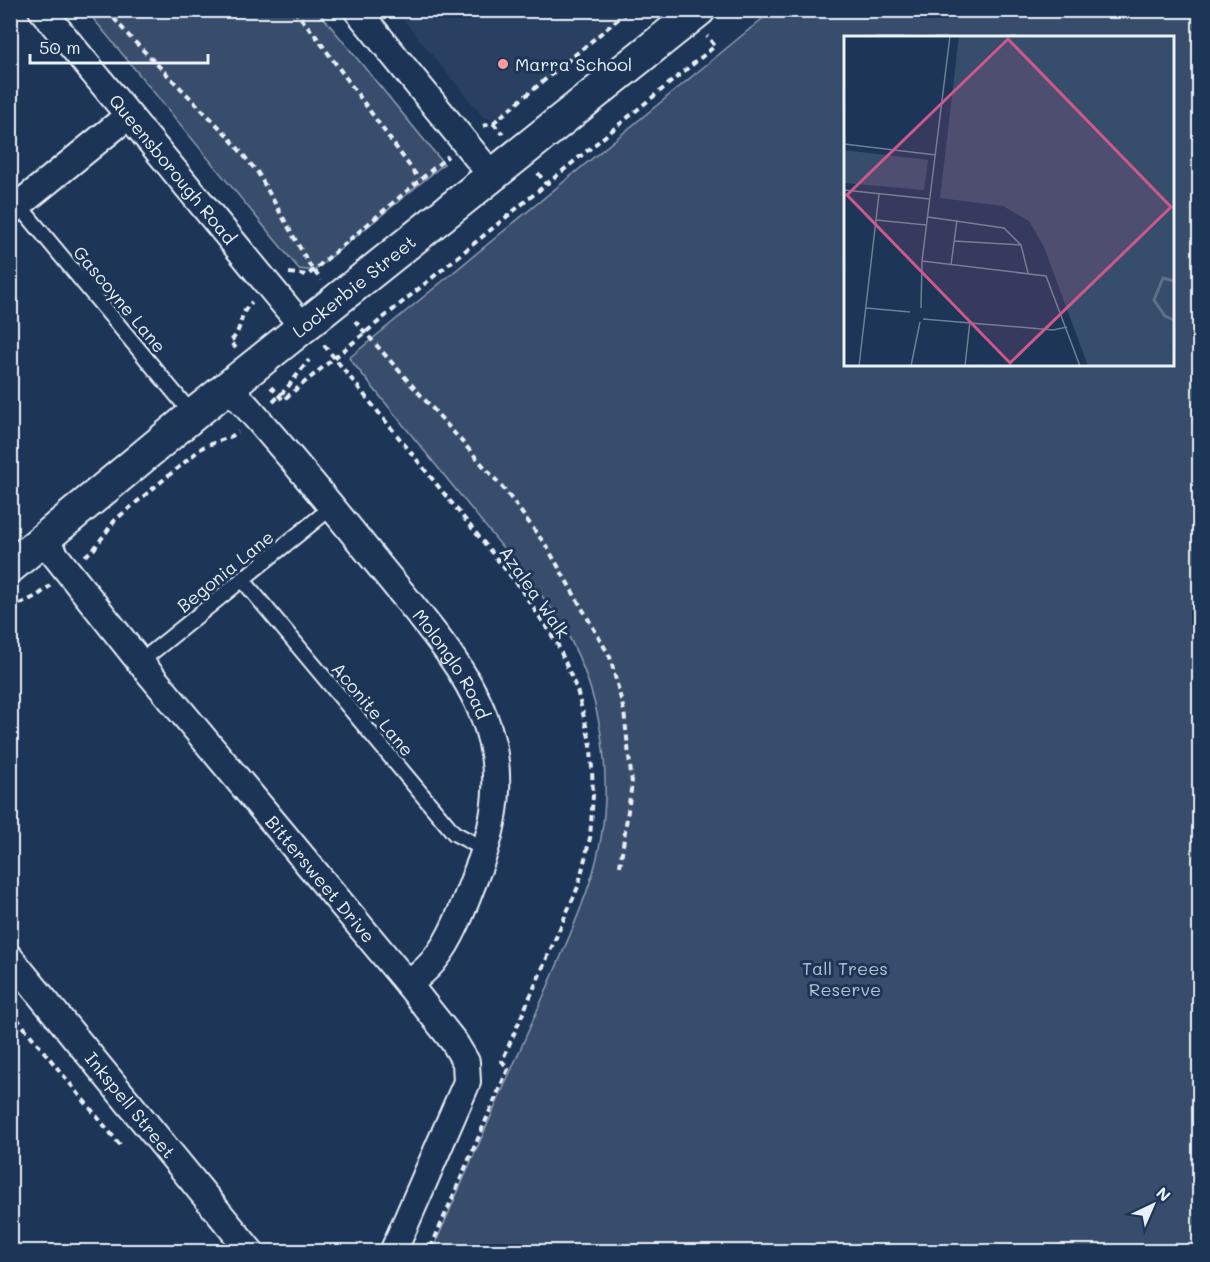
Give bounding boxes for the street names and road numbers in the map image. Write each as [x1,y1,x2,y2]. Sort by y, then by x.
street label: Queensborough Road [104,89,242,249]
street label: Lockerbie Street [287,229,421,343]
street label: Gascoyne Lane [68,240,172,358]
street label: Begonia Lane [172,525,278,617]
street label: Azalea Walk [494,541,576,643]
street label: Molonglo Road [408,604,496,722]
street label: Aconite Lane [327,657,419,761]
street label: Bittersweet Drive [260,810,381,948]
street label: Inkspell Street [80,1047,181,1163]

